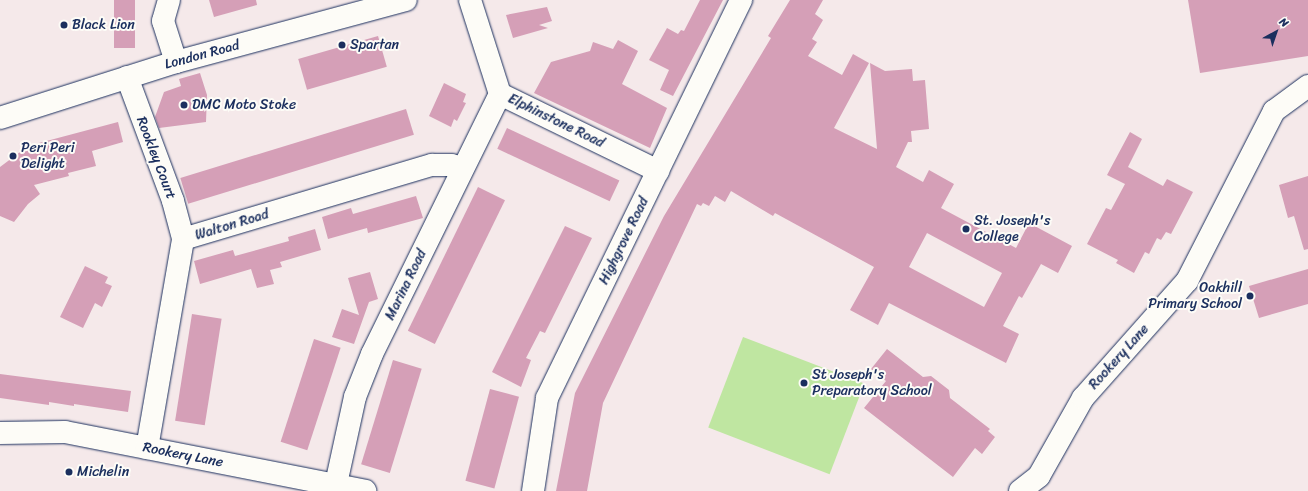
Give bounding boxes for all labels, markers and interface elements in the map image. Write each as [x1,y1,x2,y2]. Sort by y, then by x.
north arrow [1256,12,1296,52]
text: N [1275,13,1293,32]
place label: Black Lion [72,17,135,33]
marker: Black Lion [59,20,69,30]
street label: London Road [163,37,241,73]
place label: Spartan [350,37,399,53]
marker: Spartan [337,40,347,50]
street label: Elphinstone Road [505,90,607,152]
place label: DMC Moto Stoke [192,97,296,113]
marker: DMC Moto Stoke [179,100,189,110]
street label: Rookley Court [133,114,179,202]
place label: Peri Peri Delight [21,140,75,172]
marker: Peri Peri Delight [8,151,18,161]
street label: Highgrove Road [596,195,652,287]
street label: Walton Road [193,206,271,244]
place label: St. Joseph's College [974,213,1051,246]
marker: St. Joseph's College [961,224,971,234]
street label: Marina Road [382,247,430,323]
place label: Oakhill Primary School [1148,280,1242,312]
marker: Oakhill Primary School [1245,291,1255,301]
street label: Rookery Lane [1085,321,1153,393]
place label: St Joseph's Preparatory School [812,367,932,400]
marker: St Joseph's Preparatory School [799,378,809,388]
street label: Rookery Lane [141,439,225,471]
place label: Michelin [77,464,129,480]
marker: Michelin [64,467,74,477]

